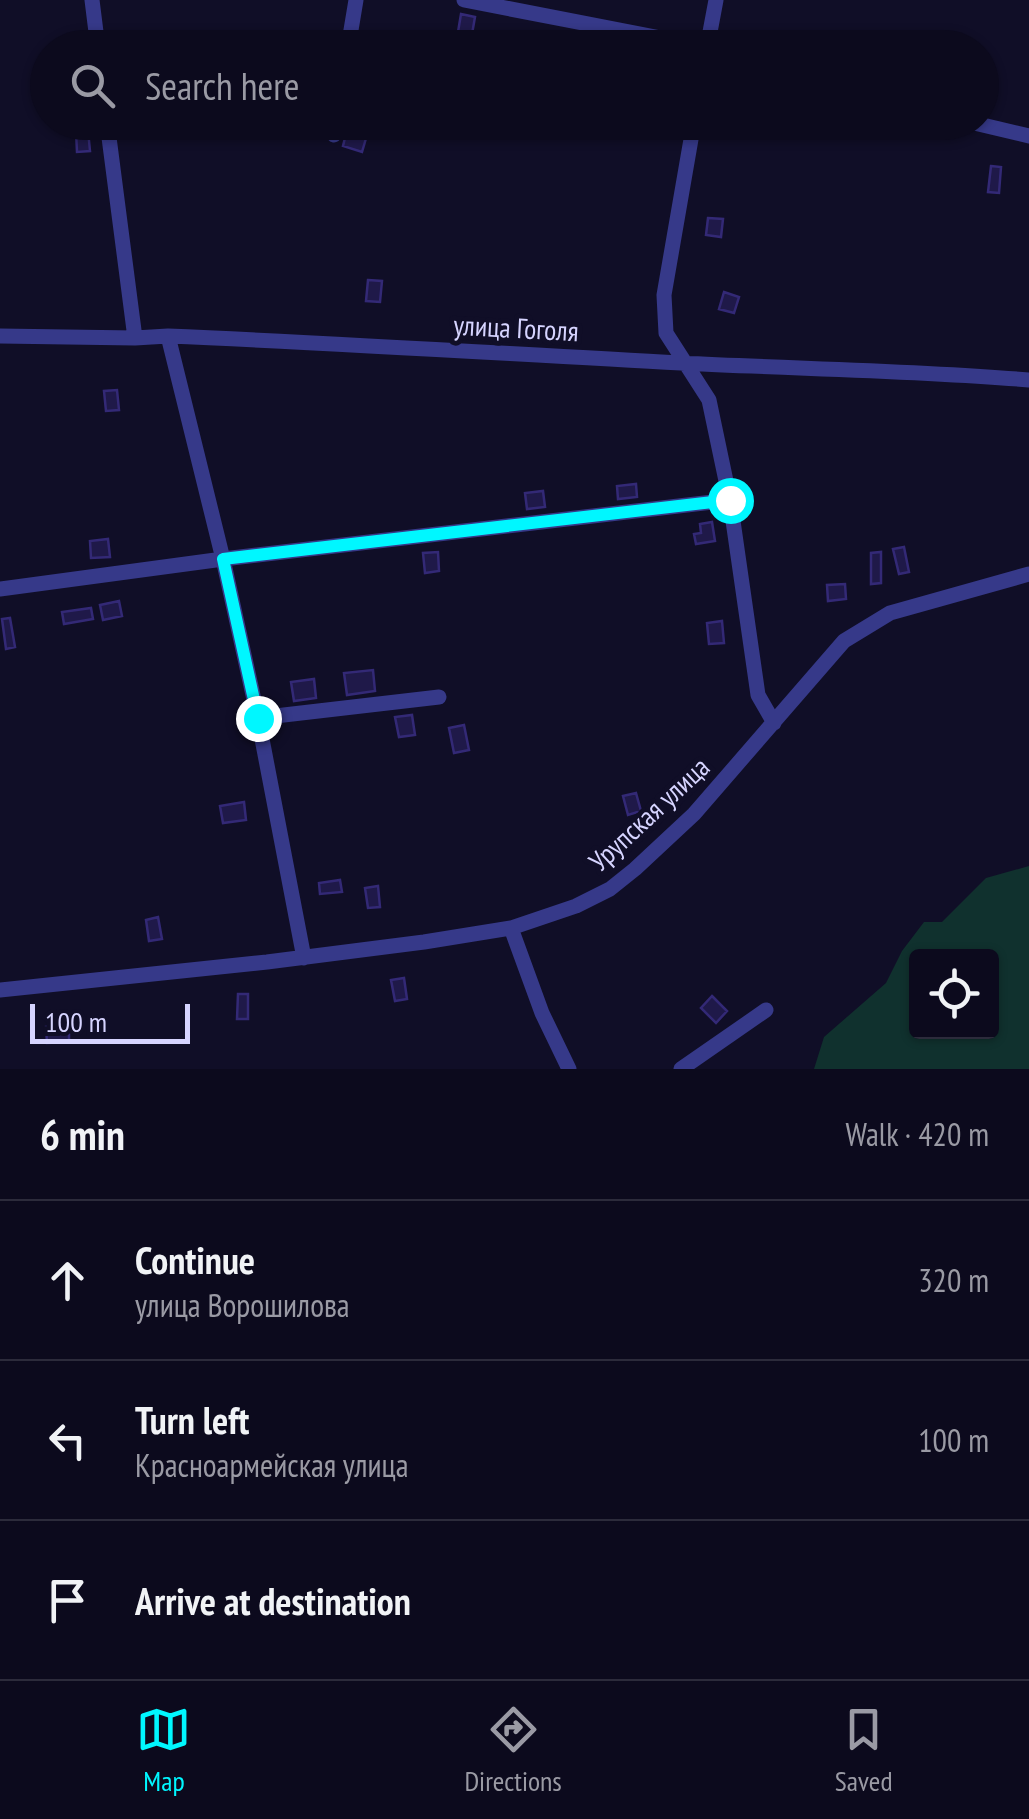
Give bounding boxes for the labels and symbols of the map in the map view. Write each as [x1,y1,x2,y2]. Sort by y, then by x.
street label: улица Гоголя [453,306,580,349]
route start [708,478,754,524]
route end [236,696,282,742]
street label: Урупская улица [580,748,717,879]
scale bar [30,999,190,1044]

